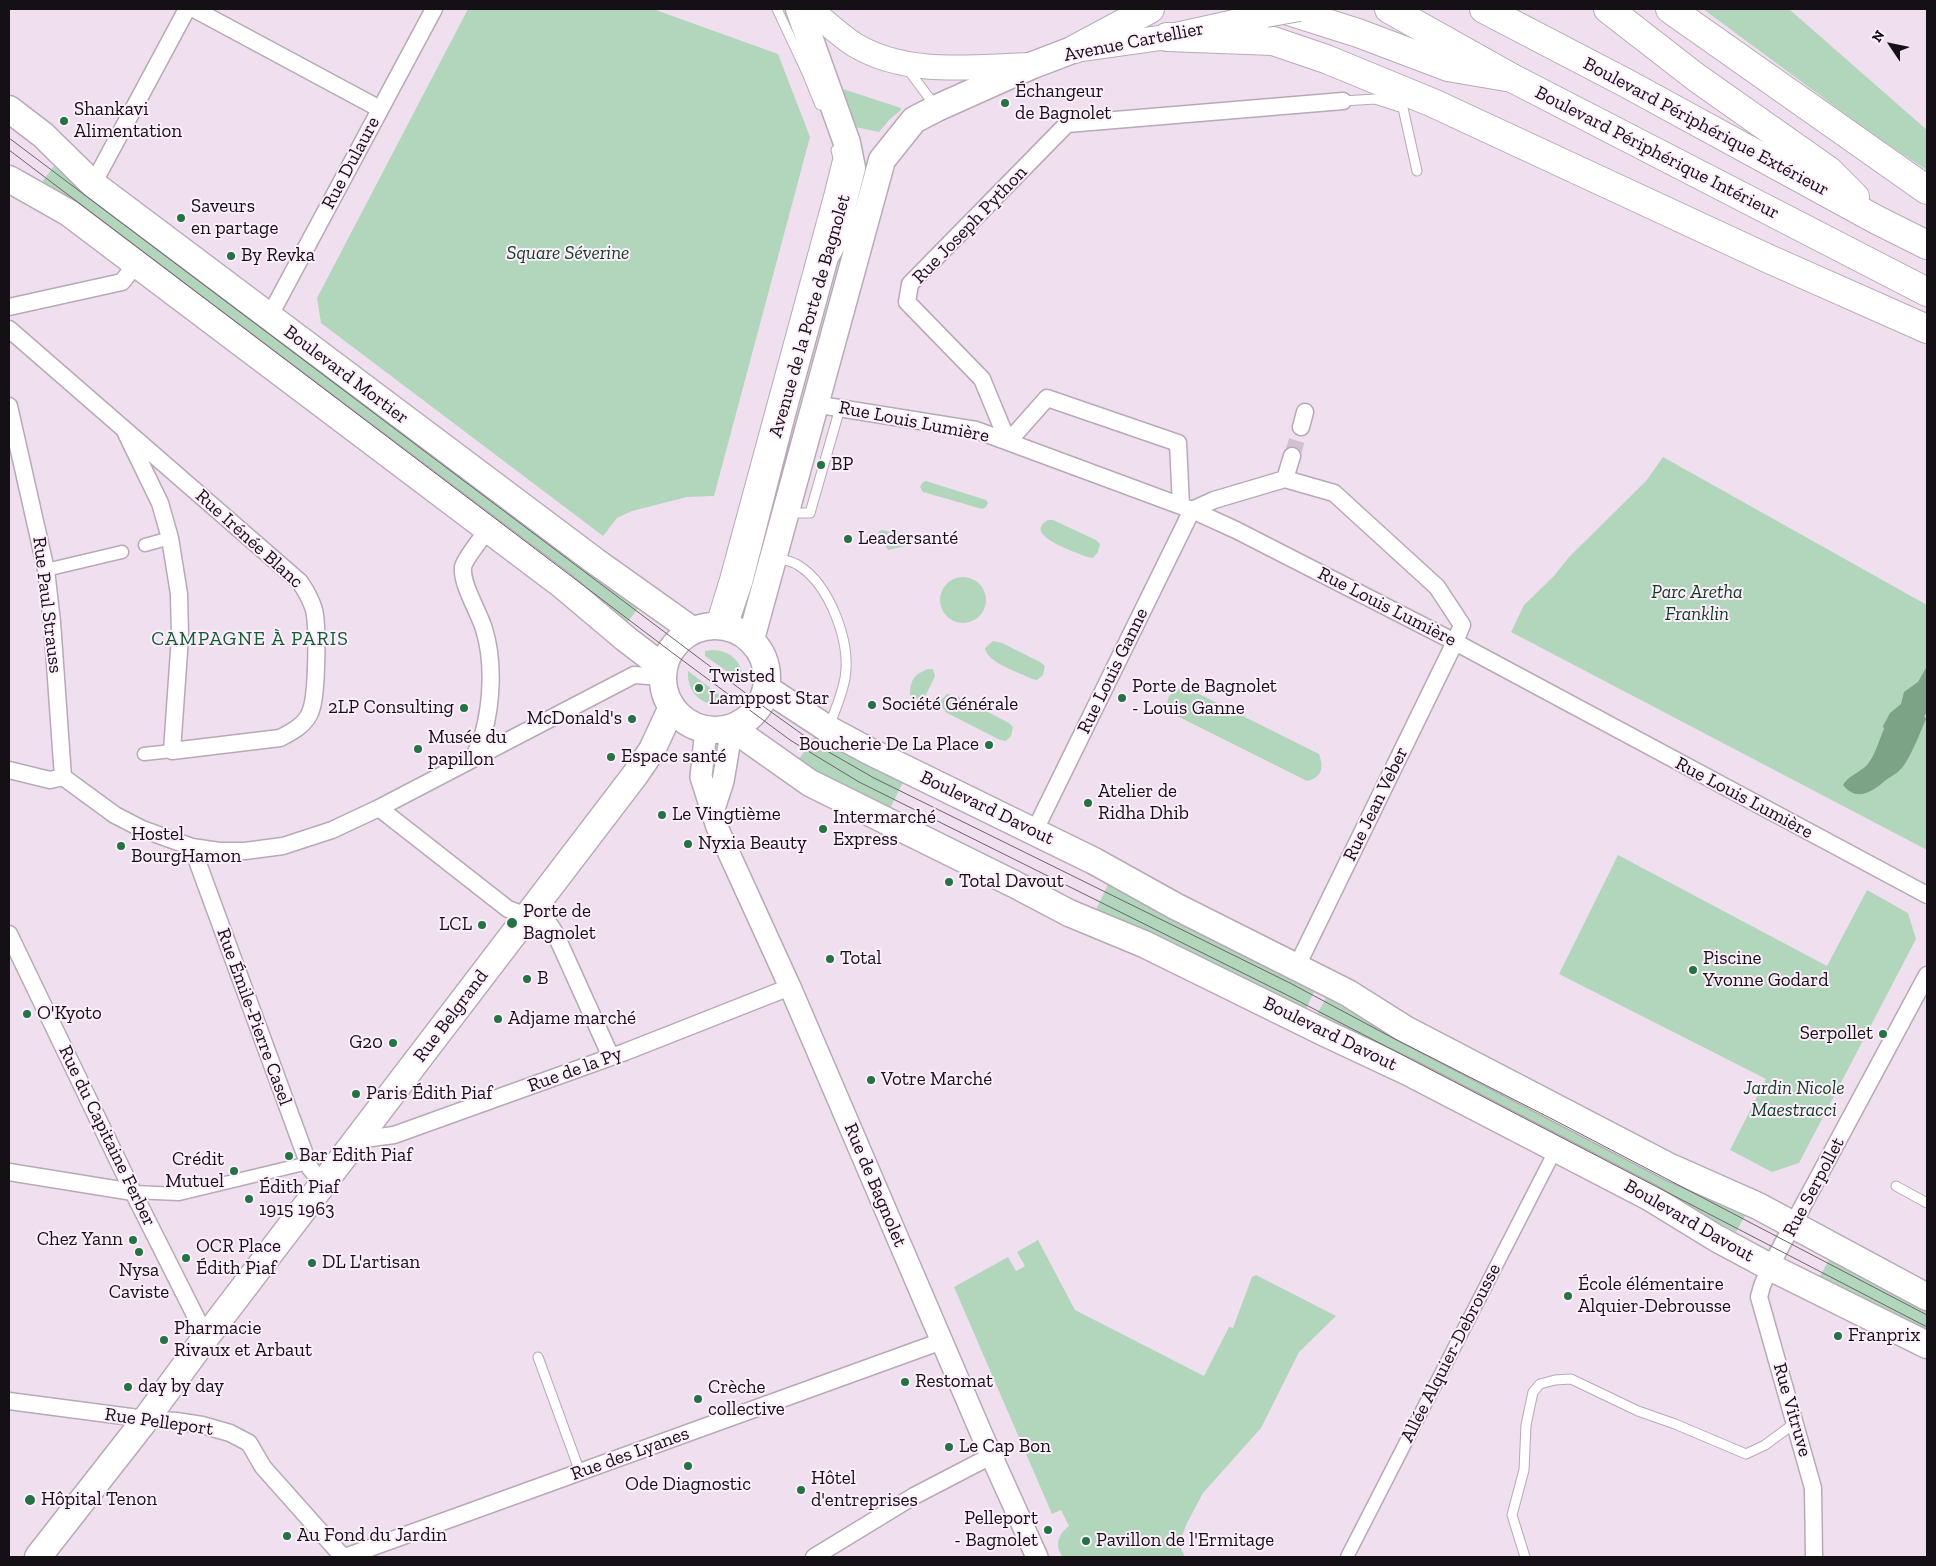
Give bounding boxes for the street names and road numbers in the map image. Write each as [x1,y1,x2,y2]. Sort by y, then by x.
street label: Avenue Cartellier [1062,17,1206,67]
street label: Boulevard Périphérique Extérieur [1579,52,1833,202]
street label: Boulevard Périphérique Intérieur [1531,81,1783,225]
street label: Rue Dulaure [317,113,385,213]
street label: Rue Joseph Python [908,161,1032,289]
street label: Avenue de la Porte de Bagnolet [764,192,856,440]
street label: Boulevard Mortier [279,321,413,429]
street label: Rue Louis Lumière [837,396,991,448]
street label: Rue Irénée Blanc [190,485,308,593]
street label: Rue Paul Strauss [27,535,67,675]
street label: Rue Louis Lumière [1314,562,1460,652]
street label: Rue Louis Ganne [1073,604,1153,738]
street label: Rue Jean Veber [1339,743,1413,865]
street label: Rue Louis Lumière [1671,752,1817,844]
street label: Boulevard Davout [916,766,1058,850]
street label: Rue Émile-Pierre Casel [211,925,297,1109]
street label: Rue Belgrand [409,965,493,1067]
street label: Boulevard Davout [1259,992,1401,1076]
street label: Rue du Capitaine Ferber [53,1042,161,1230]
street label: Rue de la Py [525,1042,625,1098]
street label: Rue de Bagnolet [839,1120,911,1250]
street label: Rue Serpollet [1778,1134,1850,1240]
street label: Boulevard Davout [1620,1175,1758,1267]
street label: Allée Alquier-Debrousse [1396,1260,1506,1446]
street label: Rue Vitruve [1768,1360,1816,1460]
street label: Rue Pelleport [103,1403,215,1441]
street label: Rue des Lyanes [568,1422,692,1486]

